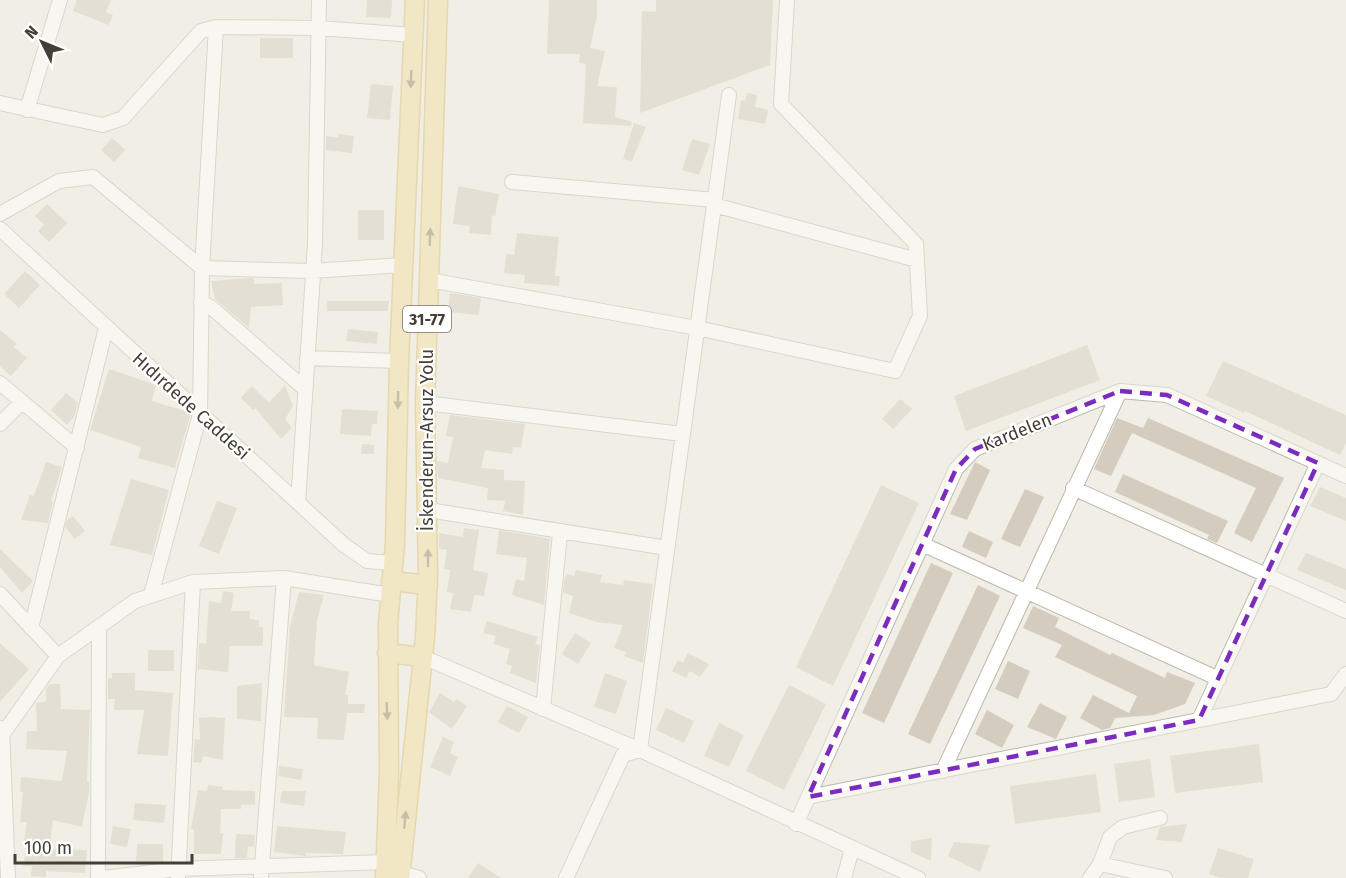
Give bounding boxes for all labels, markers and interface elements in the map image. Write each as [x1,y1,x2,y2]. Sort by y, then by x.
north arrow [12,12,72,72]
text: N [21,22,42,42]
one-way arrow [407,70,416,89]
one-way arrow [425,228,435,247]
road number: 31-77 [403,306,451,332]
street label: Hıdırdede Caddesi [128,348,254,464]
street label: İskenderun-Arsuz Yolu [416,349,438,531]
one-way arrow [393,391,403,410]
street label: Kardelen [979,408,1055,456]
one-way arrow [423,548,433,567]
one-way arrow [382,702,391,721]
one-way arrow [400,810,410,829]
scale bar [15,827,192,865]
text: 100 m [24,837,72,859]

